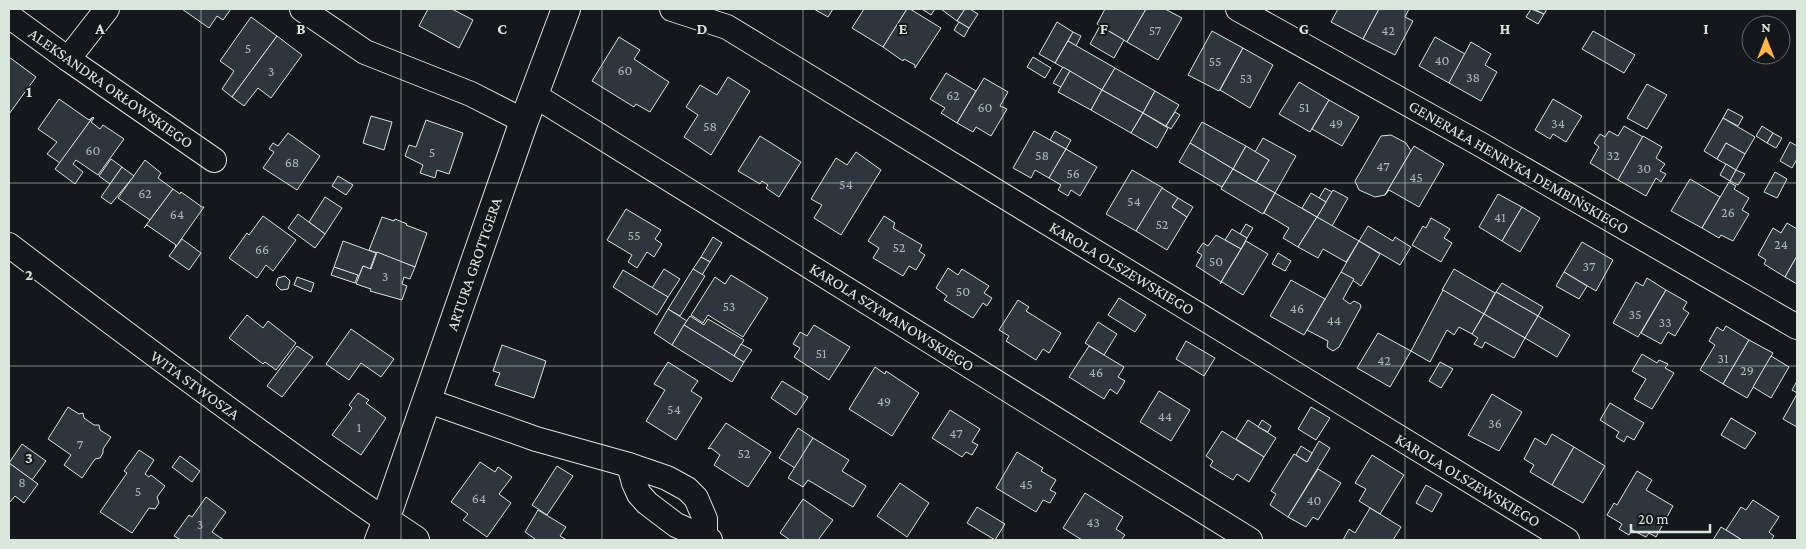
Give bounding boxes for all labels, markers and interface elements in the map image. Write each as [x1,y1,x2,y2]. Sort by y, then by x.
north arrow [1741,15,1791,65]
text: N [1761,19,1771,35]
text: B [296,20,306,37]
text: C [497,20,507,37]
text: D [696,20,708,37]
text: E [898,20,908,37]
text: F [1100,20,1109,37]
text: G [1299,20,1309,37]
text: H [1500,20,1511,37]
text: I [1703,20,1709,37]
house number: 57 [1149,22,1162,38]
house number: 42 [1381,22,1395,38]
street label: ALEKSANDRA ORŁOWSKIEGO [25,24,197,152]
house number: 5 [245,40,251,56]
house number: 40 [1434,52,1450,68]
house number: 55 [1208,53,1222,69]
house number: 60 [617,62,633,78]
house number: 3 [268,63,274,79]
house number: 38 [1466,69,1480,85]
house number: 53 [1239,70,1253,86]
text: 1 [26,83,32,100]
house number: 62 [946,87,960,103]
street label: GENERAŁA HENRYKA DEMBIŃSKIEGO [1406,97,1632,237]
house number: 60 [977,99,993,115]
house number: 51 [1298,99,1310,115]
house number: 49 [1329,115,1343,131]
house number: 34 [1551,115,1565,131]
house number: 58 [703,118,717,134]
house number: 60 [85,142,101,158]
house number: 5 [429,144,435,160]
house number: 58 [1035,147,1049,163]
house number: 32 [1606,147,1620,163]
house number: 68 [285,154,299,170]
house number: 47 [1376,158,1390,174]
house number: 30 [1637,160,1651,176]
house number: 56 [1066,165,1080,181]
house number: 45 [1409,169,1423,185]
house number: 54 [839,176,853,192]
house number: 62 [138,185,152,201]
house number: 54 [1127,193,1141,209]
street label: ARTURA GROTTGERA [443,194,505,333]
house number: 26 [1721,204,1735,220]
house number: 64 [170,206,184,222]
house number: 41 [1494,209,1506,225]
house number: 52 [1156,216,1169,232]
street label: KAROLA OLSZEWSKIEGO [1047,218,1197,318]
house number: 55 [627,227,641,243]
house number: 24 [1774,236,1788,252]
house number: 52 [893,239,906,255]
house number: 66 [255,241,269,257]
house number: 50 [1209,253,1223,269]
house number: 37 [1583,258,1596,274]
street label: KAROLA SZYMANOWSKIEGO [807,259,977,375]
text: 2 [25,266,33,283]
house number: 3 [382,268,388,284]
house number: 50 [956,283,970,299]
house number: 53 [722,298,736,314]
house number: 46 [1290,300,1304,316]
house number: 35 [1628,306,1642,322]
house number: 44 [1327,312,1341,328]
house number: 33 [1658,314,1672,330]
house number: 51 [815,345,827,361]
street label: WITA STWOSZA [147,347,244,424]
house number: 31 [1717,350,1729,366]
house number: 42 [1377,352,1391,368]
house number: 29 [1740,362,1754,378]
house number: 46 [1089,364,1103,380]
house number: 49 [877,393,891,409]
house number: 54 [667,401,681,417]
house number: 44 [1158,408,1172,424]
house number: 36 [1488,415,1502,431]
house number: 1 [357,419,362,435]
house number: 47 [949,425,963,441]
street label: KAROLA OLSZEWSKIEGO [1393,430,1543,530]
house number: 7 [77,436,84,452]
house number: 52 [738,445,751,461]
text: 3 [25,449,33,466]
house number: 8 [18,474,26,490]
house number: 45 [1019,476,1033,492]
house number: 5 [135,483,141,499]
house number: 64 [472,490,486,506]
house number: 40 [1306,492,1322,508]
scale bar [1631,502,1710,534]
text: 20 m [1638,511,1669,527]
house number: 43 [1086,514,1100,530]
house number: 3 [197,516,203,532]

